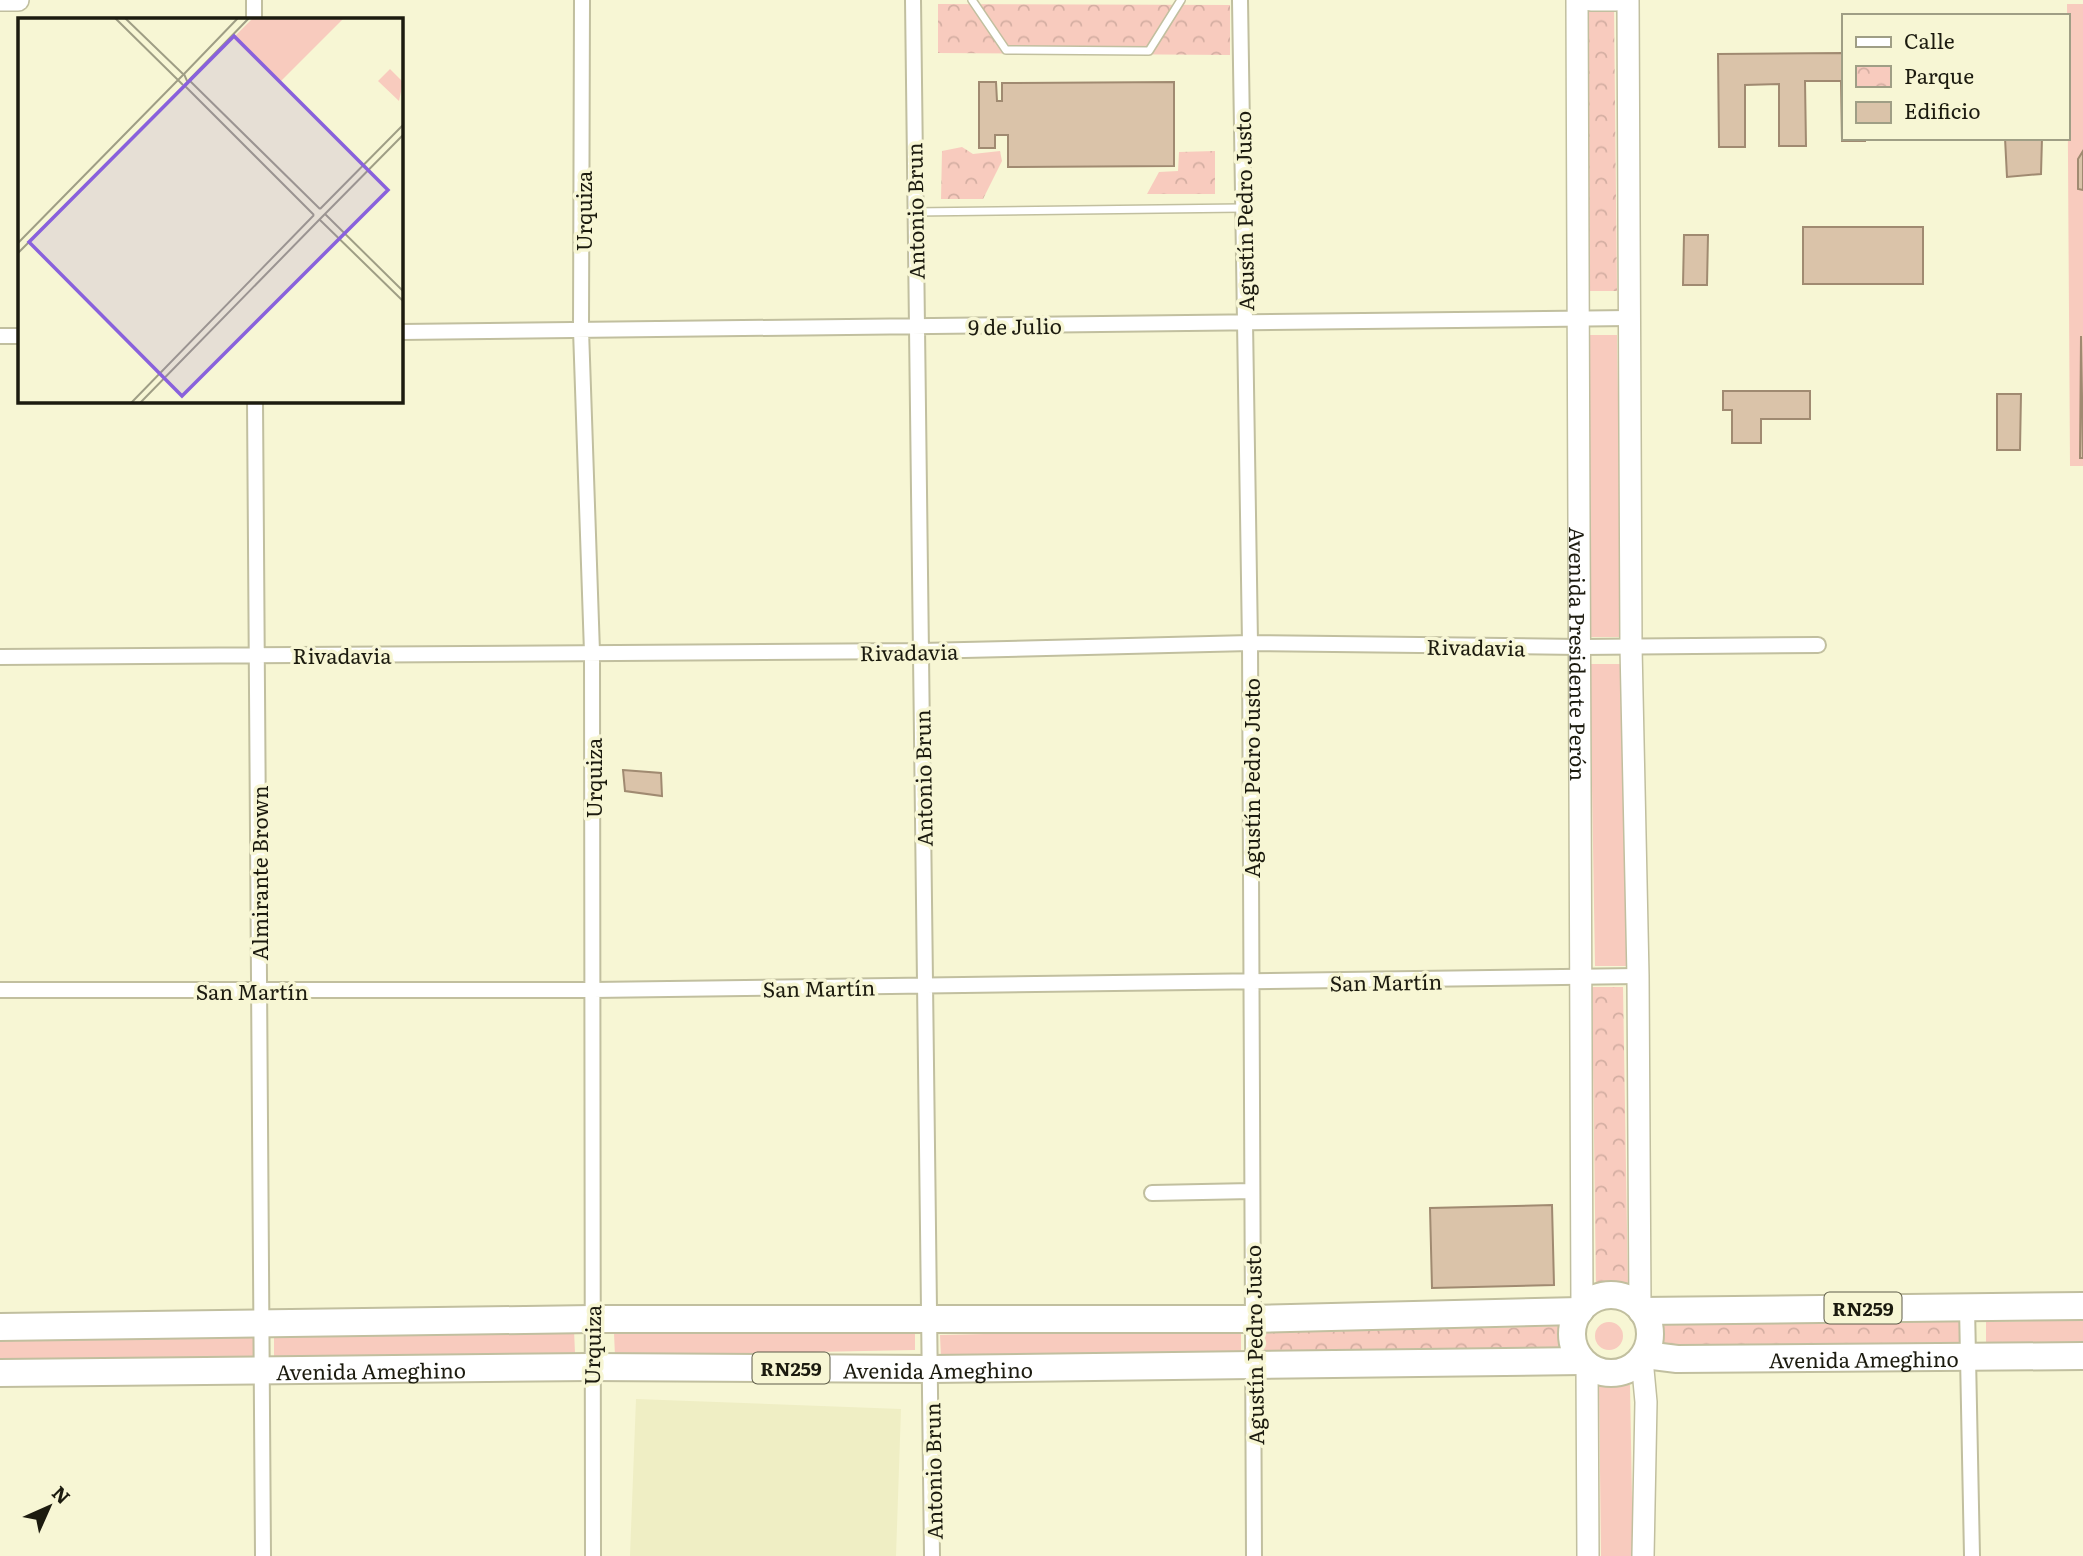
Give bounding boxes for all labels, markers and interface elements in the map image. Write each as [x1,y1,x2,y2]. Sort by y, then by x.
legend [1842,14,2069,140]
inset map [18,18,402,402]
text: Calle [1904,24,1955,55]
text: Parque [1904,59,1974,90]
text: Edificio [1904,94,1980,125]
street label: Agustín Pedro Justo [1226,111,1260,311]
street label: Antonio Brun [897,142,931,280]
street label: Urquiza [567,170,598,251]
street label: 9 de Julio [968,309,1062,341]
street label: Avenida Presidente Perón [1564,527,1595,781]
street label: Rivadavia [1426,630,1526,662]
street label: Rivadavia [859,635,959,667]
street label: Rivadavia [293,639,392,670]
street label: Agustín Pedro Justo [1235,678,1266,878]
street label: Antonio Brun [905,709,939,847]
street label: Urquiza [577,737,608,818]
street label: Almirante Brown [243,785,274,961]
street label: San Martín [1329,965,1443,997]
street label: San Martín [762,971,876,1003]
street label: San Martín [196,975,308,1006]
street label: Agustín Pedro Justo [1236,1245,1270,1445]
road number: RN259 [1825,1292,1902,1324]
street label: Urquiza [575,1304,607,1386]
street label: Avenida Ameghino [1769,1341,1959,1374]
road number: RN259 [752,1352,830,1384]
street label: Avenida Ameghino [843,1352,1033,1385]
street label: Avenida Ameghino [276,1353,466,1386]
street label: Antonio Brun [915,1402,949,1540]
north arrow [14,1472,84,1542]
text: N [46,1479,77,1510]

